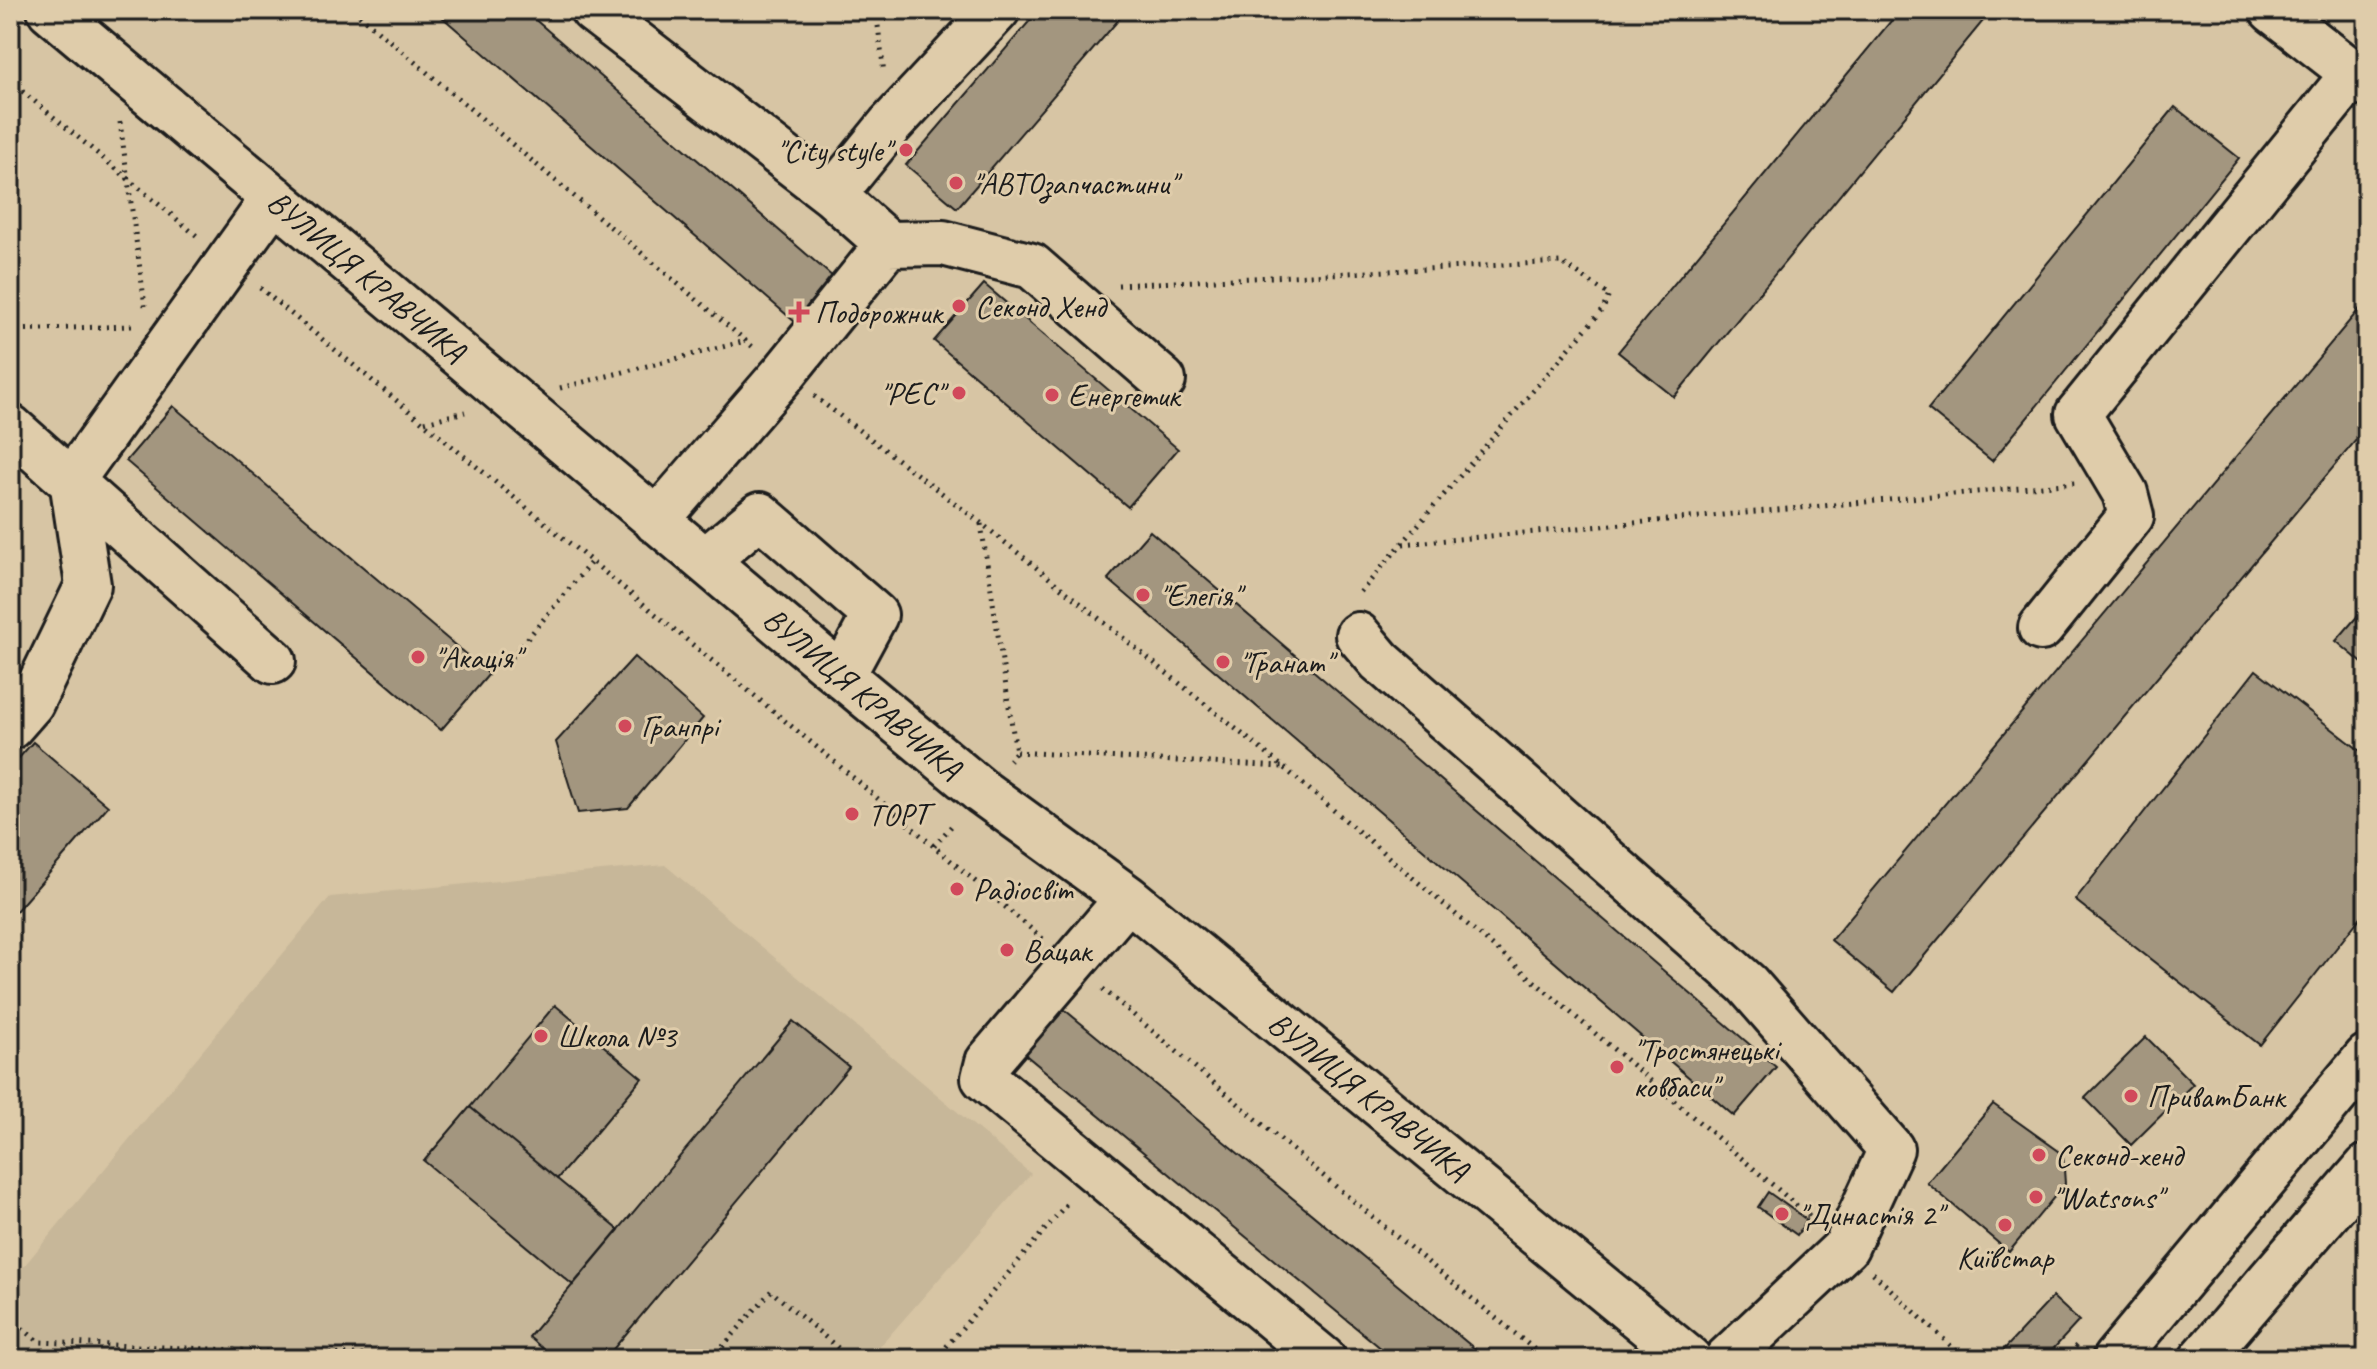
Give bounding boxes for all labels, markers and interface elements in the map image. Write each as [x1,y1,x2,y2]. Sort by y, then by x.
place label: "City style" [776,130,896,171]
marker: "City style" [897,141,915,159]
place label: "АВТОзапчастини" [972,163,1183,204]
marker: "АВТОзапчастини" [947,174,965,192]
street label: ВУЛИЦЯ КРАВЧИКА [259,181,475,372]
place label: Секонд Хенд [975,286,1108,327]
place label: Подорожник [815,292,944,333]
marker: Секонд Хенд [950,297,968,315]
marker: Подорожник [790,303,808,321]
place label: "РЕС" [880,373,949,414]
place label: Енергетик [1068,375,1182,416]
marker: "РЕС" [950,384,968,402]
marker: Енергетик [1043,386,1061,404]
place label: "Елегія" [1159,575,1246,616]
marker: "Елегія" [1134,586,1152,604]
street label: ВУЛИЦЯ КРАВЧИКА [755,598,971,789]
place label: "Акація" [434,637,527,678]
place label: "Гранат" [1239,642,1339,683]
marker: "Акація" [409,648,427,666]
marker: "Гранат" [1214,653,1232,671]
place label: Гранпрі [641,706,722,747]
marker: Гранпрі [616,717,634,735]
place label: ТОРТ [868,794,937,835]
marker: ТОРТ [843,805,861,823]
place label: Радіосвіт [973,869,1075,910]
marker: Радіосвіт [948,880,966,898]
place label: Вацак [1023,930,1093,971]
marker: Вацак [998,941,1016,959]
street label: ВУЛИЦЯ КРАВЧИКА [1260,1003,1478,1191]
place label: Школа №3 [557,1016,679,1057]
marker: Школа №3 [532,1027,550,1045]
place label: "Тростянецькі ковбаси" [1633,1029,1783,1107]
marker: "Тростянецькі ковбаси" [1608,1058,1626,1076]
place label: ПриватБанк [2147,1076,2287,1117]
marker: ПриватБанк [2122,1087,2140,1105]
place label: Секонд-хенд [2055,1135,2186,1176]
marker: Секонд-хенд [2030,1146,2048,1164]
place label: "Watsons" [2052,1177,2169,1218]
marker: "Watsons" [2027,1188,2045,1206]
place label: "Династія 2" [1798,1194,1949,1235]
marker: "Династія 2" [1773,1205,1791,1223]
marker: Київстар [1996,1216,2014,1234]
place label: Київстар [1957,1237,2055,1278]

